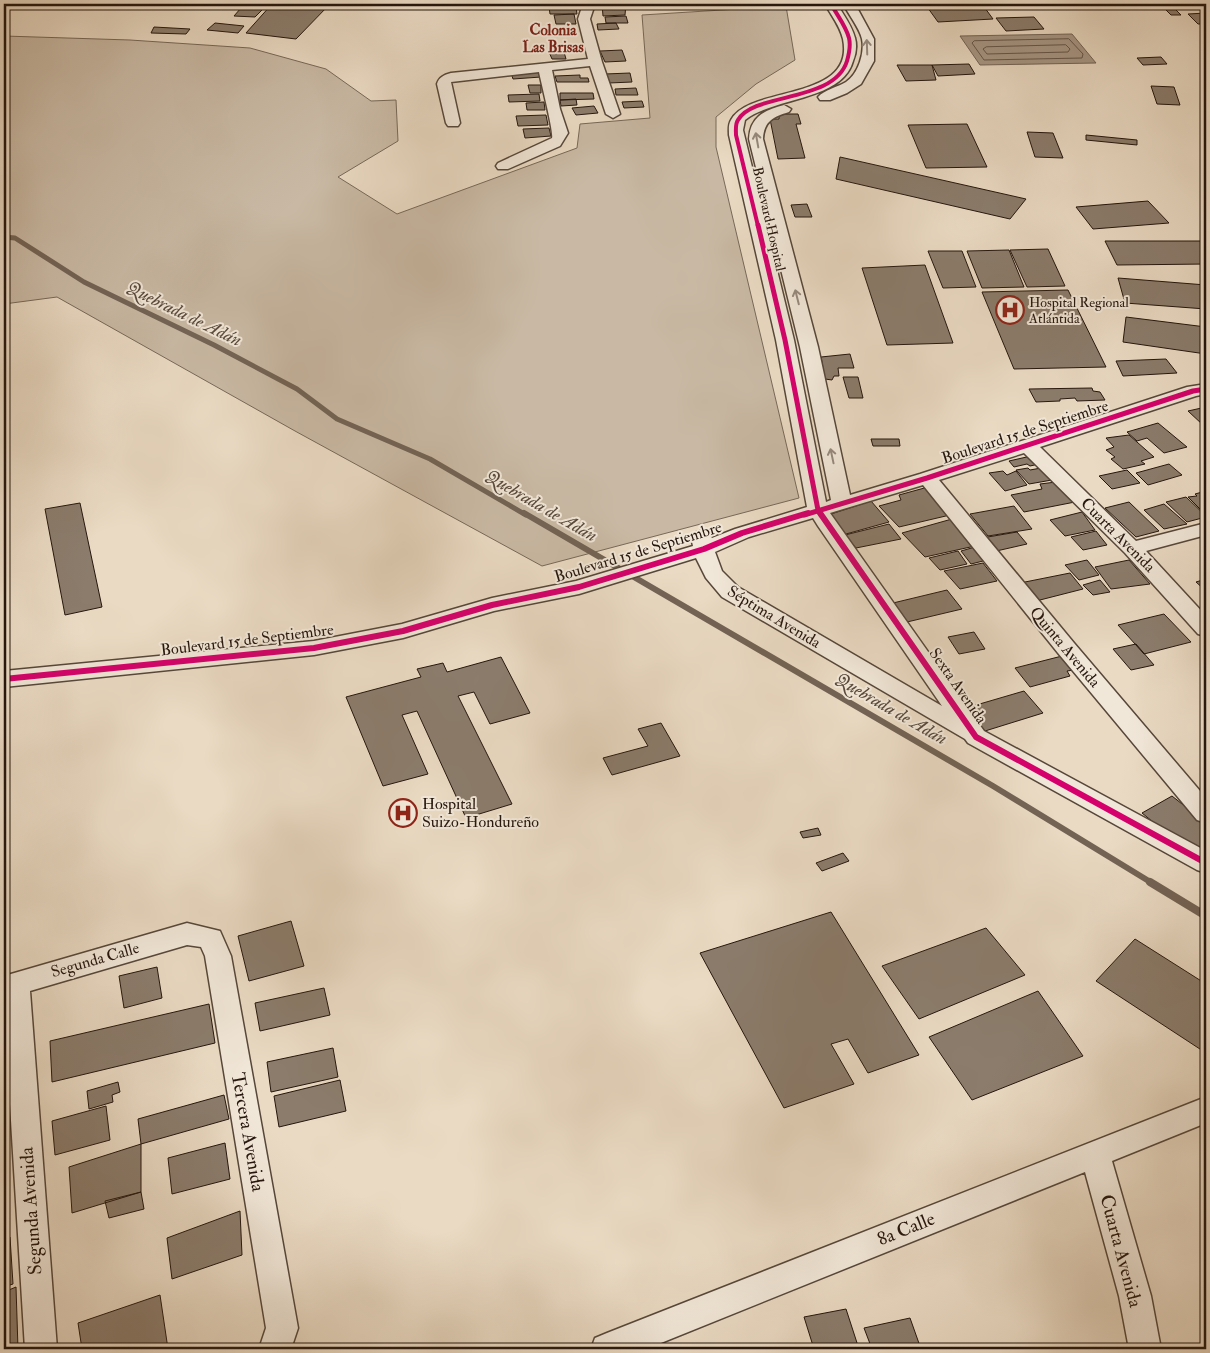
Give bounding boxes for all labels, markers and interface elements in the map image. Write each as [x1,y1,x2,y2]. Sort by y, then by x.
district label: Colonia Las Brisas [522,21,584,57]
one-way arrow [862,39,872,56]
one-way arrow [752,132,762,148]
street label: Boulevard Hospital [748,165,789,273]
water label: Quebrada de Adán [123,276,245,352]
one-way arrow [791,290,801,306]
place label: Hospital Regional Atlántida [1028,294,1129,327]
hospital icon: Hospital Regional Atlántida [995,295,1025,325]
street label: Boulevard 15 de Septiembre [939,395,1112,469]
one-way arrow [827,448,836,464]
water label: Quebrada de Adán [481,465,601,547]
street label: Cuarta Avenida [1076,493,1160,577]
street label: Boulevard 15 de Septiembre [552,517,725,588]
street label: Séptima Avenida [723,581,825,654]
street label: Quinta Avenida [1025,602,1105,692]
street label: Boulevard 15 de Septiembre [159,619,335,662]
street label: Sexta Avenida [925,644,992,728]
water label: Quebrada de Adán [831,668,951,750]
place label: Hospital Suizo-Hondureño [422,794,539,832]
hospital icon: Hospital Suizo-Hondureño [388,798,418,828]
street label: Segunda Calle [49,938,142,982]
street label: Tercera Avenida [226,1071,270,1194]
street label: Segunda Avenida [15,1146,47,1276]
street label: Cuarta Avenida [1094,1192,1148,1310]
street label: 8a Calle [874,1207,938,1251]

